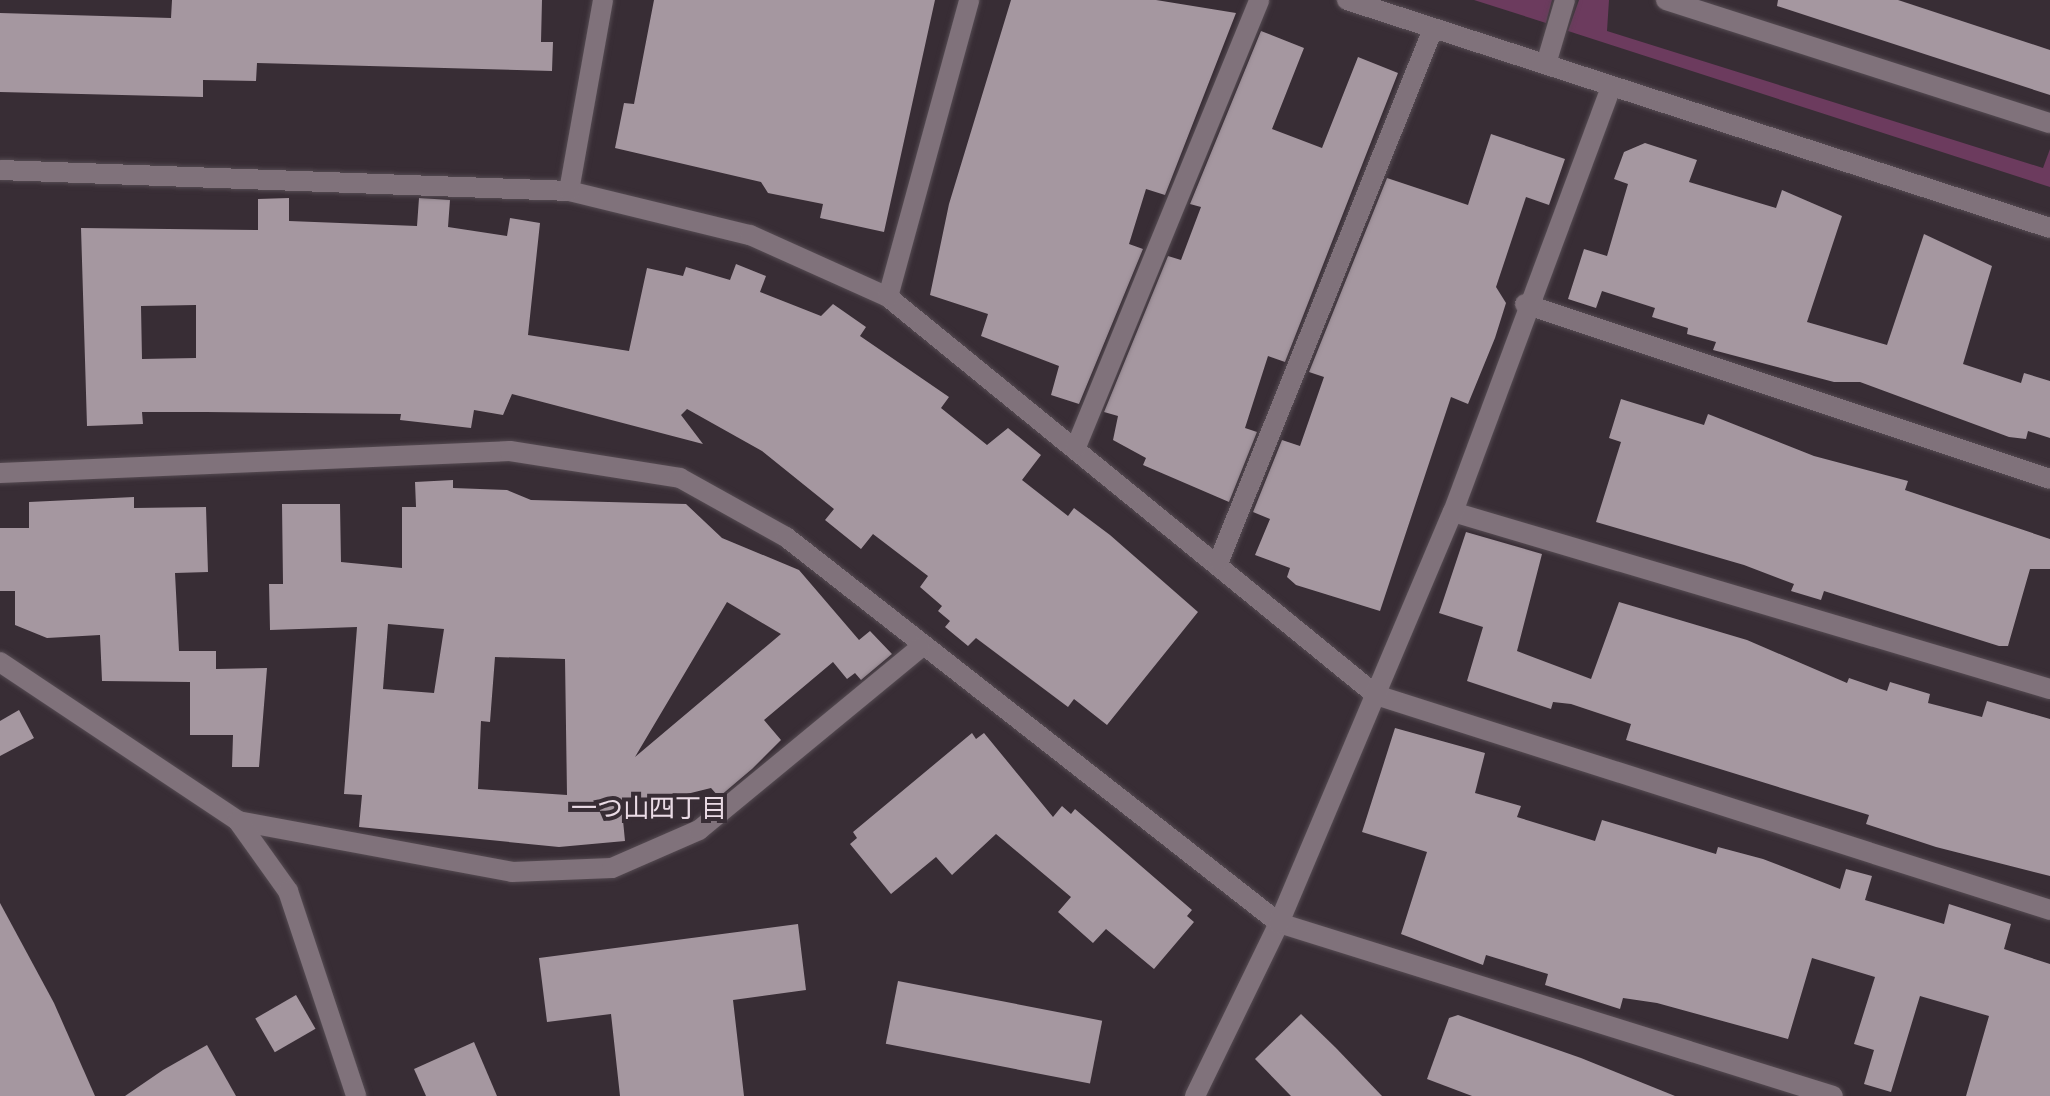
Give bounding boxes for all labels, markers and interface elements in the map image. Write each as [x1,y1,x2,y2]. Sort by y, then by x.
district label: 一つ山四丁目 [571,792,727,824]

